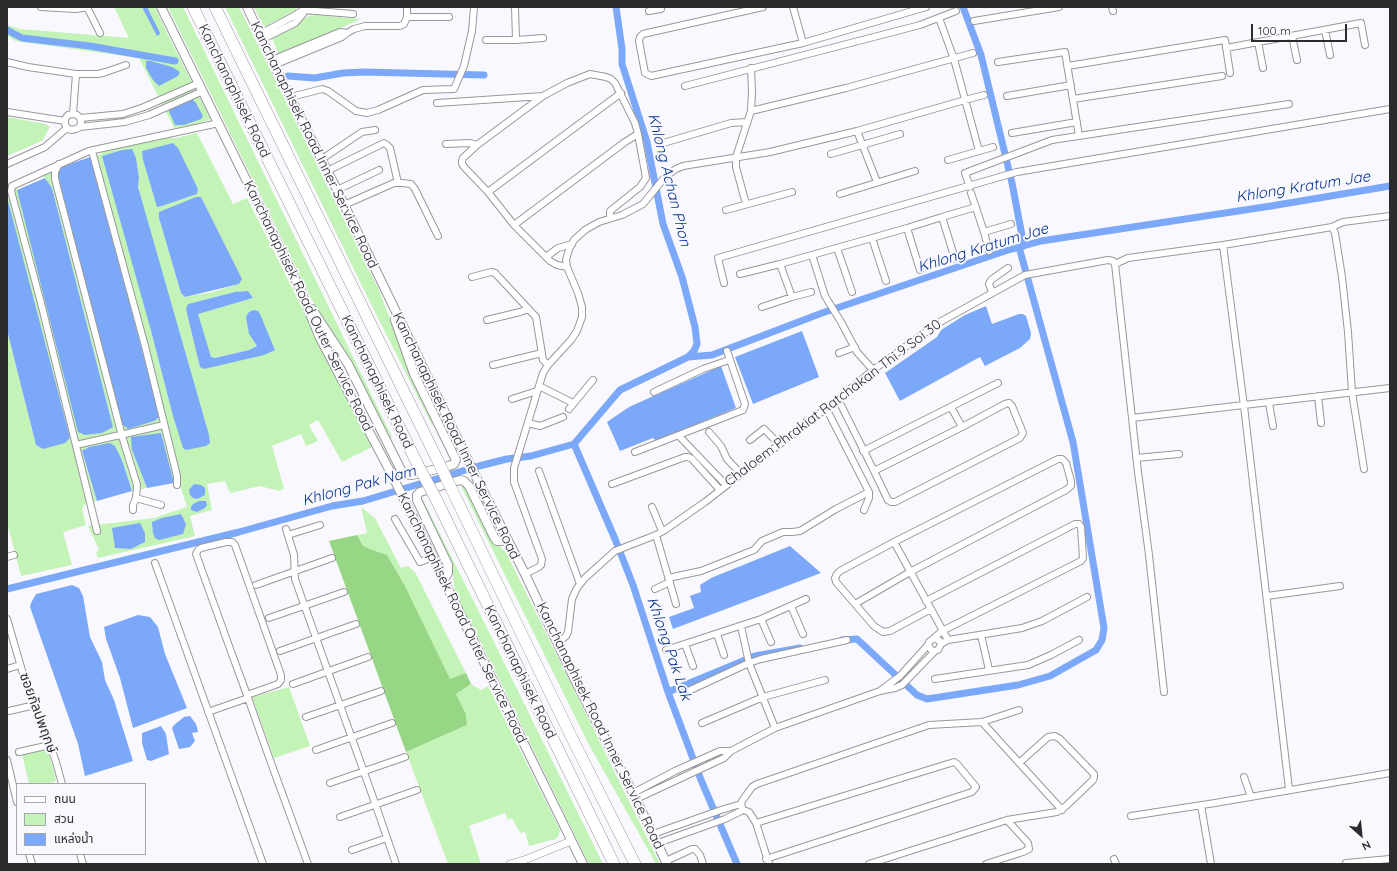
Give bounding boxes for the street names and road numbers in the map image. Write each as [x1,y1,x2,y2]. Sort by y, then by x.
street label: Kanchanaphisek Road Inner Service Road [247,19,381,271]
street label: Kanchanaphisek Road [194,22,274,160]
street label: Kanchanaphisek Road Outer Service Road [240,178,376,434]
street label: Kanchanaphisek Road Inner Service Road [389,310,523,562]
street label: Kanchanaphisek Road [337,313,417,451]
street label: Chaloem Phrakiat Ratchakan Thi 9 Soi 30 [721,316,945,490]
street label: Kanchanaphisek Road Outer Service Road [394,490,530,746]
street label: Kanchanaphisek Road Inner Service Road [533,600,667,852]
street label: Kanchanaphisek Road [480,603,560,741]
street label: ซอยกัลปพฤกษ์ [16,670,60,756]

